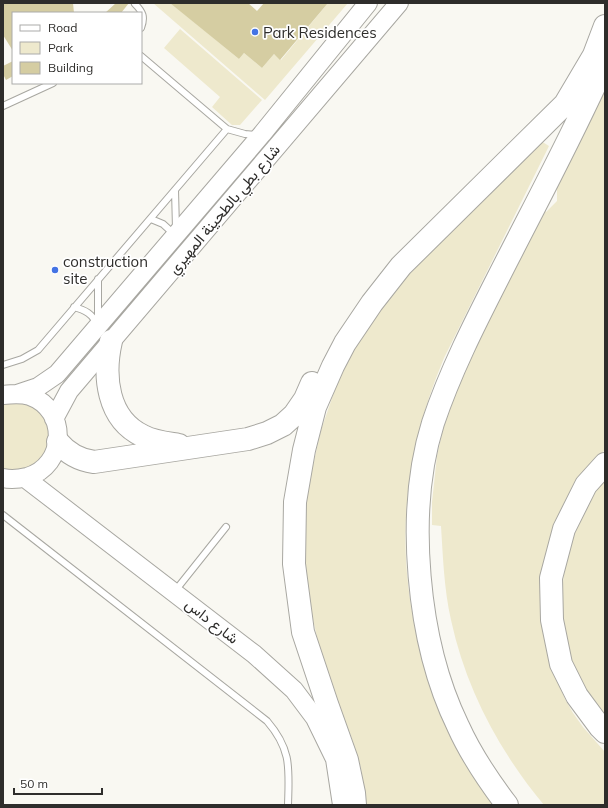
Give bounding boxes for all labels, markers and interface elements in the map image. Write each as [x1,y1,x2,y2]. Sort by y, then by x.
legend [12,12,142,84]
text: Road [48,20,77,35]
place label: Park Residences [263,23,377,42]
marker: Park Residences [250,27,260,37]
text: Park [48,40,74,55]
text: Building [48,60,93,75]
street label: شارع بطي بالطحينة المهيري [164,140,287,280]
place label: construction site [63,252,148,288]
marker: construction site [50,265,60,275]
street label: شارع داس [180,594,243,649]
scale bar [14,770,102,796]
text: 50 m [20,776,48,791]

